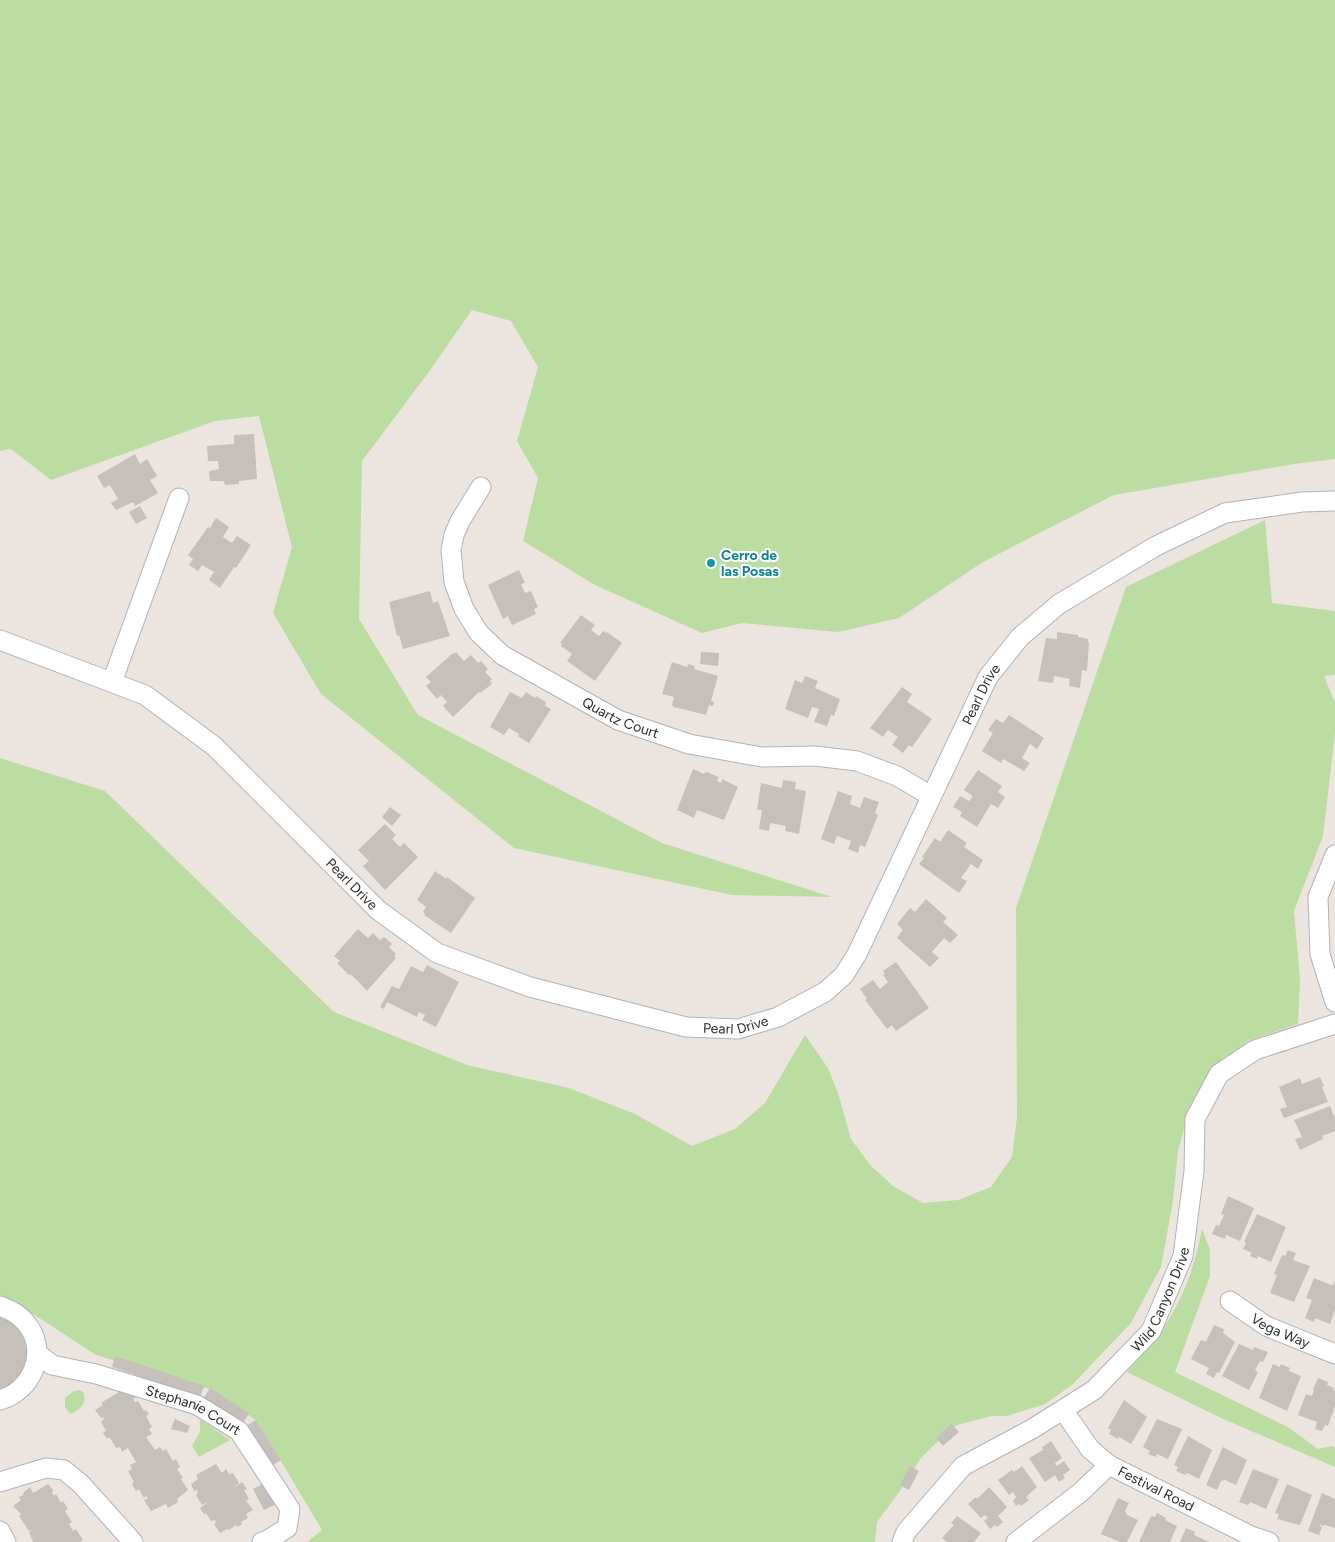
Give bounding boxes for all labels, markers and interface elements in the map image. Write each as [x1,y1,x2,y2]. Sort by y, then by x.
place label: Cerro de las Posas [721,547,779,580]
marker: Cerro de las Posas [705,557,717,569]
street label: Pearl Drive [958,660,1004,727]
street label: Quartz Court [579,693,661,742]
street label: Pearl Drive [322,854,382,914]
street label: Pearl Drive [703,1012,771,1037]
street label: Wild Canyon Drive [1127,1246,1193,1355]
street label: Vega Way [1248,1310,1313,1352]
street label: Stephanie Court [144,1381,244,1438]
street label: Festival Road [1115,1462,1197,1515]

